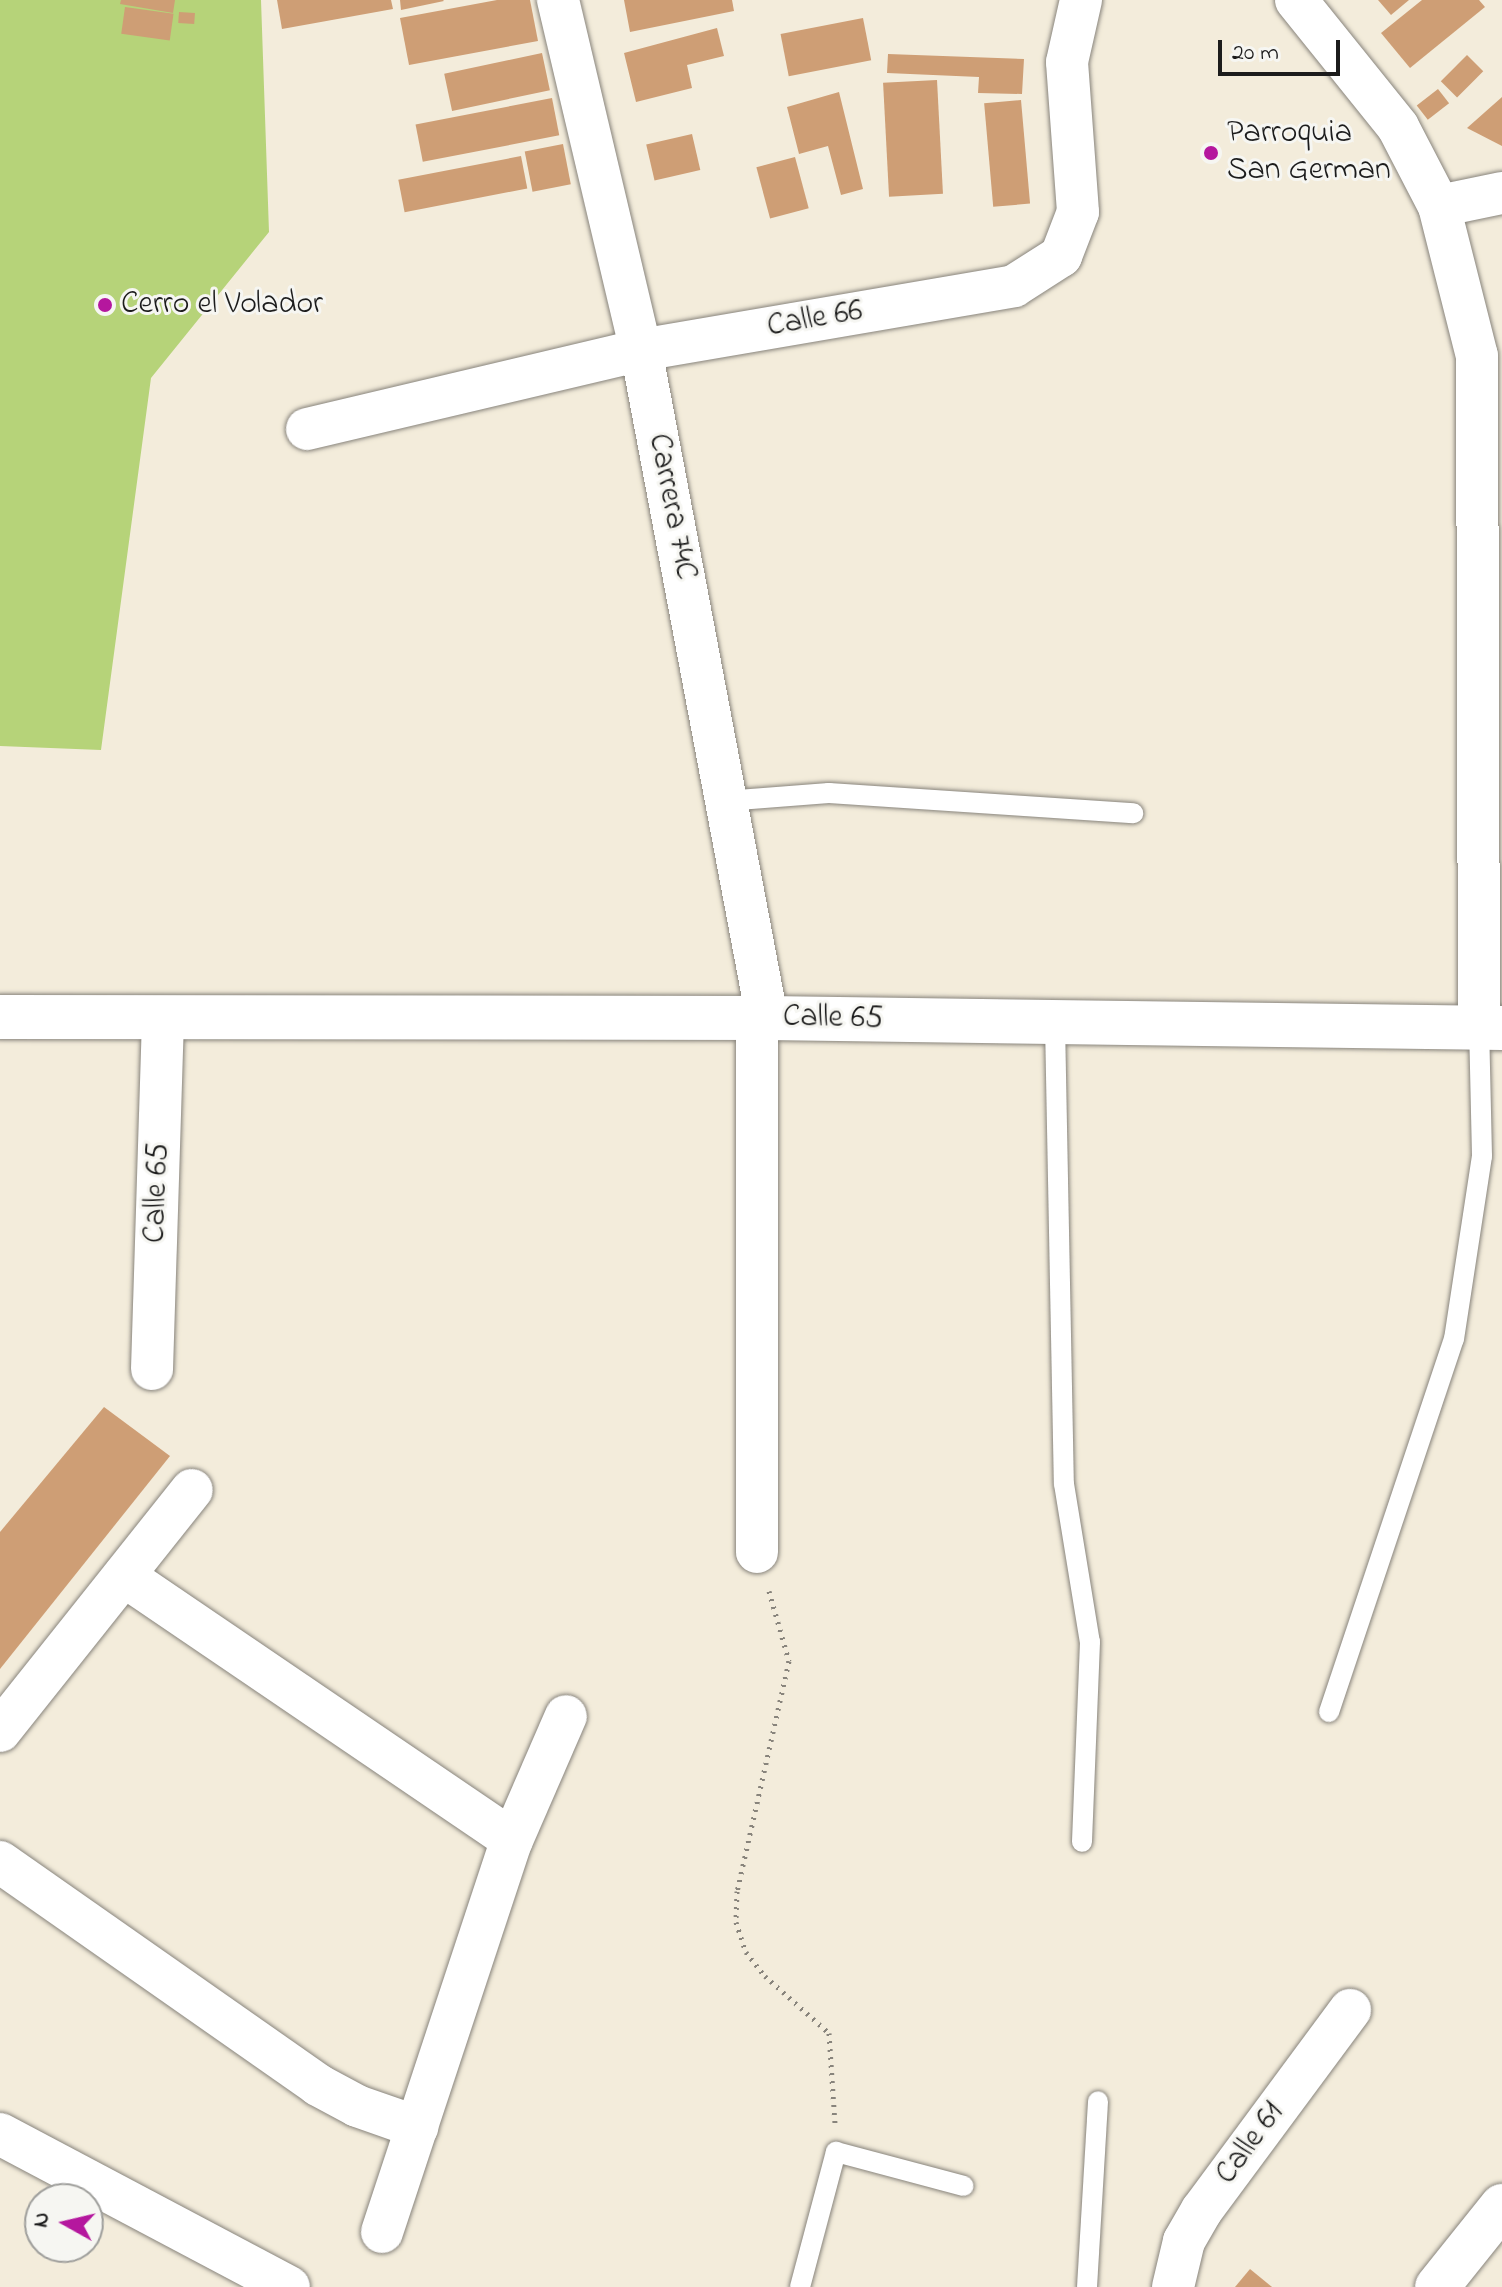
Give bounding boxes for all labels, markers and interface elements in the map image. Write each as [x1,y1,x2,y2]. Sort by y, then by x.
scale bar [1222,24,1344,74]
text: 20 m [1232,36,1279,71]
place label: Parroquia San German [1227,116,1391,191]
marker: Parroquia San German [1202,144,1220,162]
place label: Cerro el Volador [121,286,323,324]
street label: Calle 66 [764,293,866,347]
marker: Cerro el Volador [96,296,114,314]
street label: Carrera 74C [638,431,704,583]
street label: Calle 65 [783,999,883,1039]
street label: Calle 65 [137,1142,179,1244]
street label: Calle 61 [1208,2095,1294,2193]
north arrow [24,2183,104,2263]
text: N [25,2210,59,2230]

